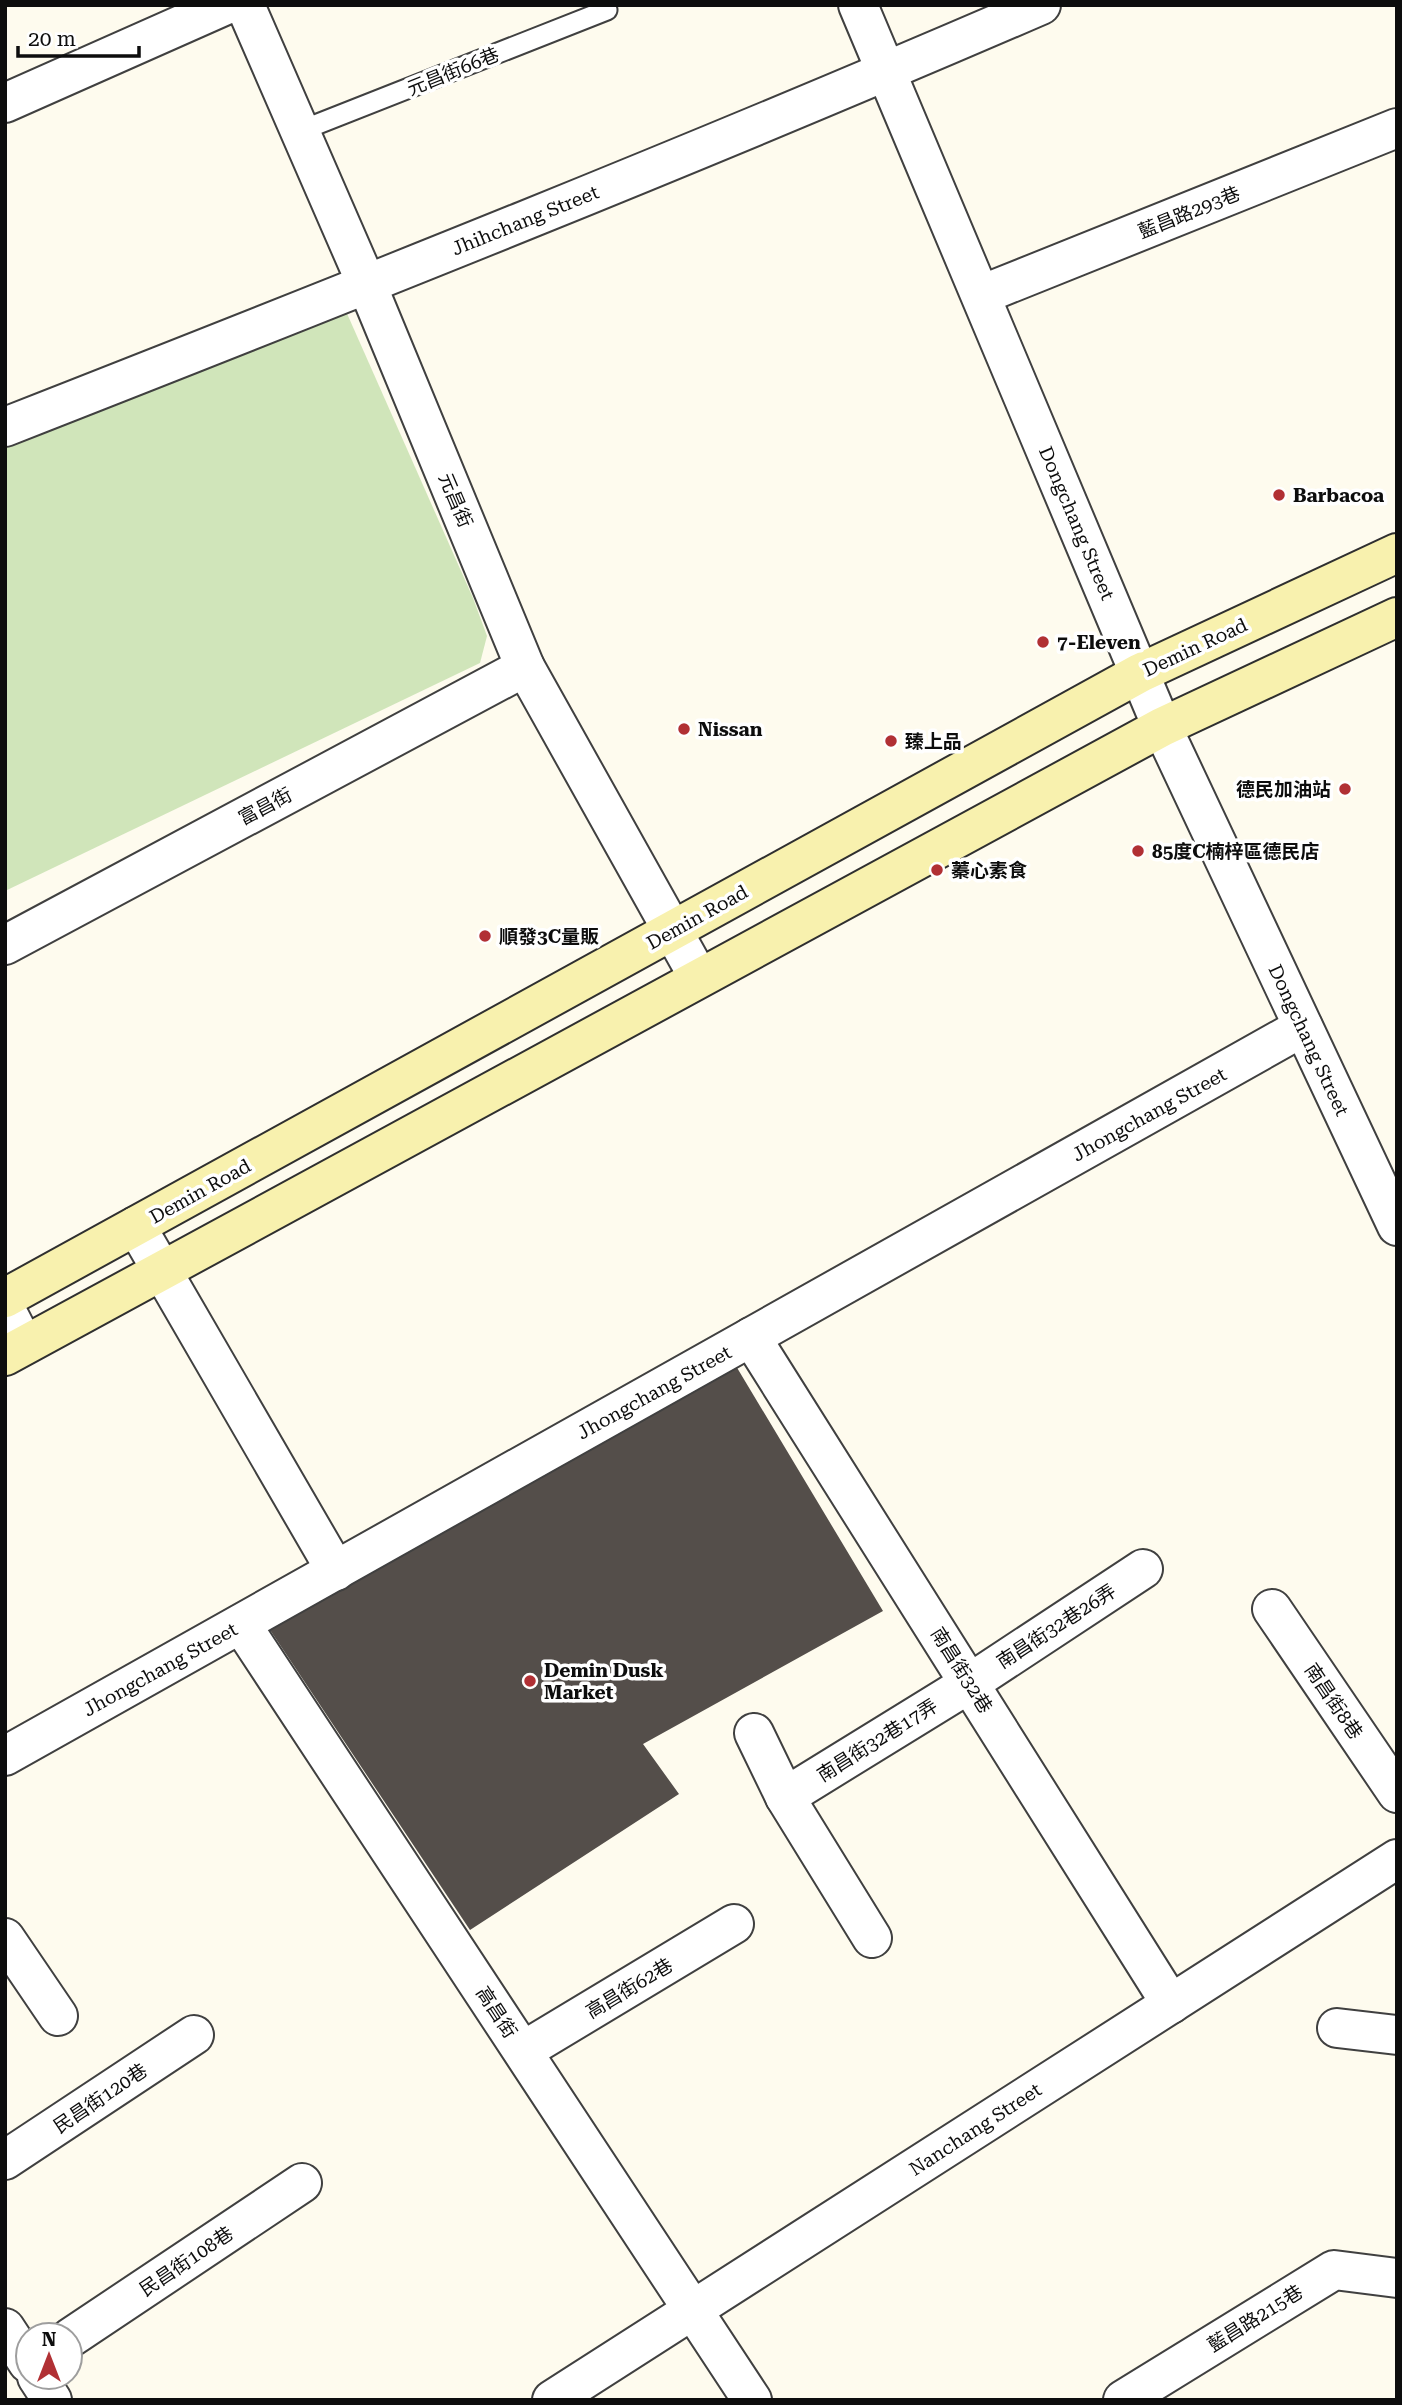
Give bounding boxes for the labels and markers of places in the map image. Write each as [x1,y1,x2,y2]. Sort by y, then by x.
place label: Barbacoa [1293,484,1384,507]
marker: Barbacoa [1271,487,1287,503]
place label: 7-Eleven [1057,631,1141,654]
marker: 7-Eleven [1035,634,1051,650]
place label: Nissan [698,718,763,741]
marker: Nissan [676,721,692,737]
place label: 臻上品 [905,730,962,753]
marker: 臻上品 [883,733,899,749]
place label: 德民加油站 [1236,778,1331,801]
marker: 德民加油站 [1337,781,1353,797]
place label: 85度C楠梓區德民店 [1152,840,1320,863]
marker: 85度C楠梓區德民店 [1130,843,1146,859]
place label: 蓁心素食 [951,859,1027,882]
marker: 蓁心素食 [929,862,945,878]
place label: 順發3C量販 [499,925,599,948]
marker: 順發3C量販 [477,928,493,944]
place label: Demin Dusk Market [544,1659,664,1704]
marker: Demin Dusk Market [522,1673,538,1689]

